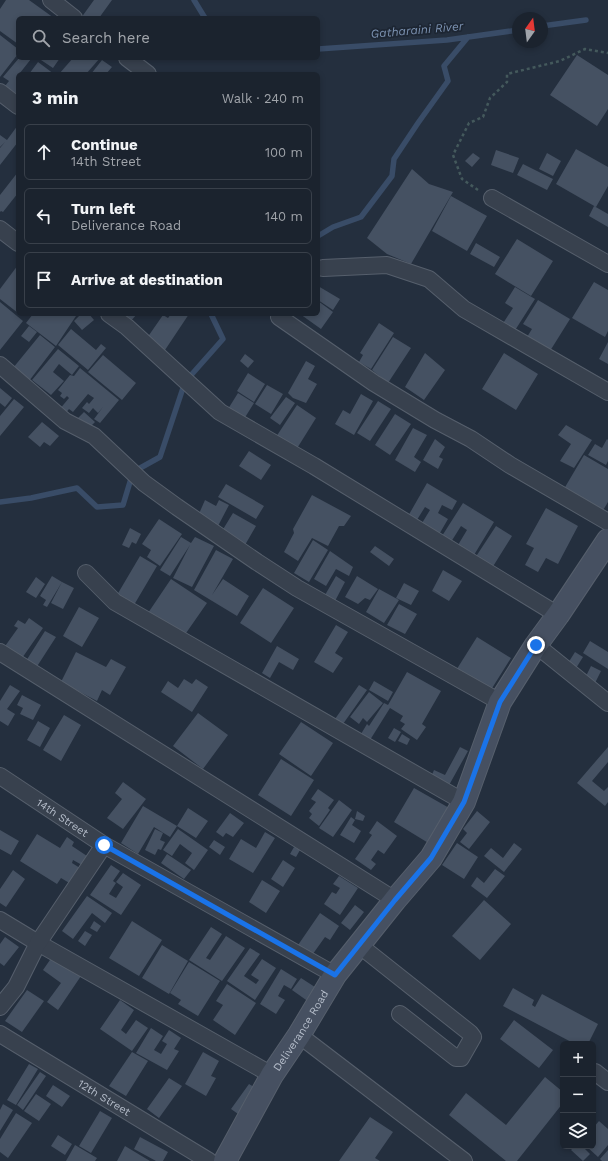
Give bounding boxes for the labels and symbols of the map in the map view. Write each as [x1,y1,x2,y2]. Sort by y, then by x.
north arrow [512,12,548,48]
water label: Gatharaini River [370,19,465,41]
route end [527,636,545,654]
street label: 14th Street [34,796,91,840]
route start [95,836,113,854]
street label: Deliverance Road [270,988,331,1073]
street label: 12th Street [76,1076,133,1118]

